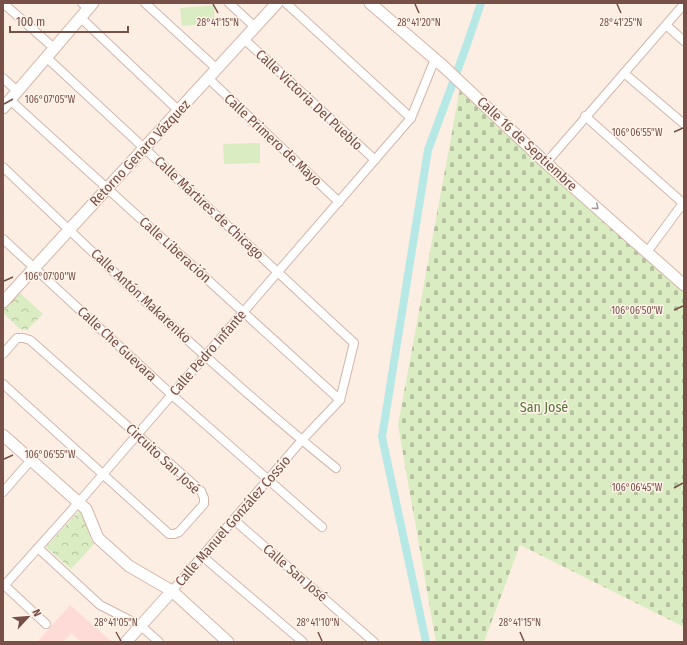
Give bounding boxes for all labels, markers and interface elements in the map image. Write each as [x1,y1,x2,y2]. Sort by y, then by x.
scale bar [10,8,128,34]
text: 100 m [16,15,45,29]
text: 28°41'15"N [197,17,239,29]
text: 28°41'20"N [397,17,441,29]
text: 28°41'25"N [600,17,642,29]
street label: Calle Victoria Del Pueblo [252,46,366,154]
street label: Calle Primero de Mayo [221,90,325,190]
street label: Calle 16 de Septiembre [473,93,581,195]
text: 106°07'05"W [25,94,76,106]
street label: Retorno Genaro Vázquez [86,96,194,210]
text: 106°06'55"W [612,127,663,139]
street label: Calle Mártires de Chicago [151,153,267,263]
one-way arrow [591,203,599,210]
street label: Calle Liberación [136,213,214,287]
street label: Calle Antón Makarenko [87,245,195,347]
text: 106°07'00"W [24,271,76,283]
street label: Calle Che Guevara [74,303,160,385]
text: 106°06'50"W [611,305,663,317]
street label: Calle Pedro Infante [166,307,250,399]
park label: San José [520,399,568,416]
street label: Circuito San José [122,420,204,498]
text: 106°06'55"W [25,449,76,461]
street label: Calle Manuel González Cossío [172,452,294,590]
text: 106°06'45"W [612,482,663,494]
street label: Calle San José [259,540,331,606]
north arrow [8,597,48,637]
text: N [29,607,44,619]
text: 28°41'05"N [94,617,138,629]
text: 28°41'10"N [296,617,340,629]
text: 28°41'15"N [499,617,541,629]

